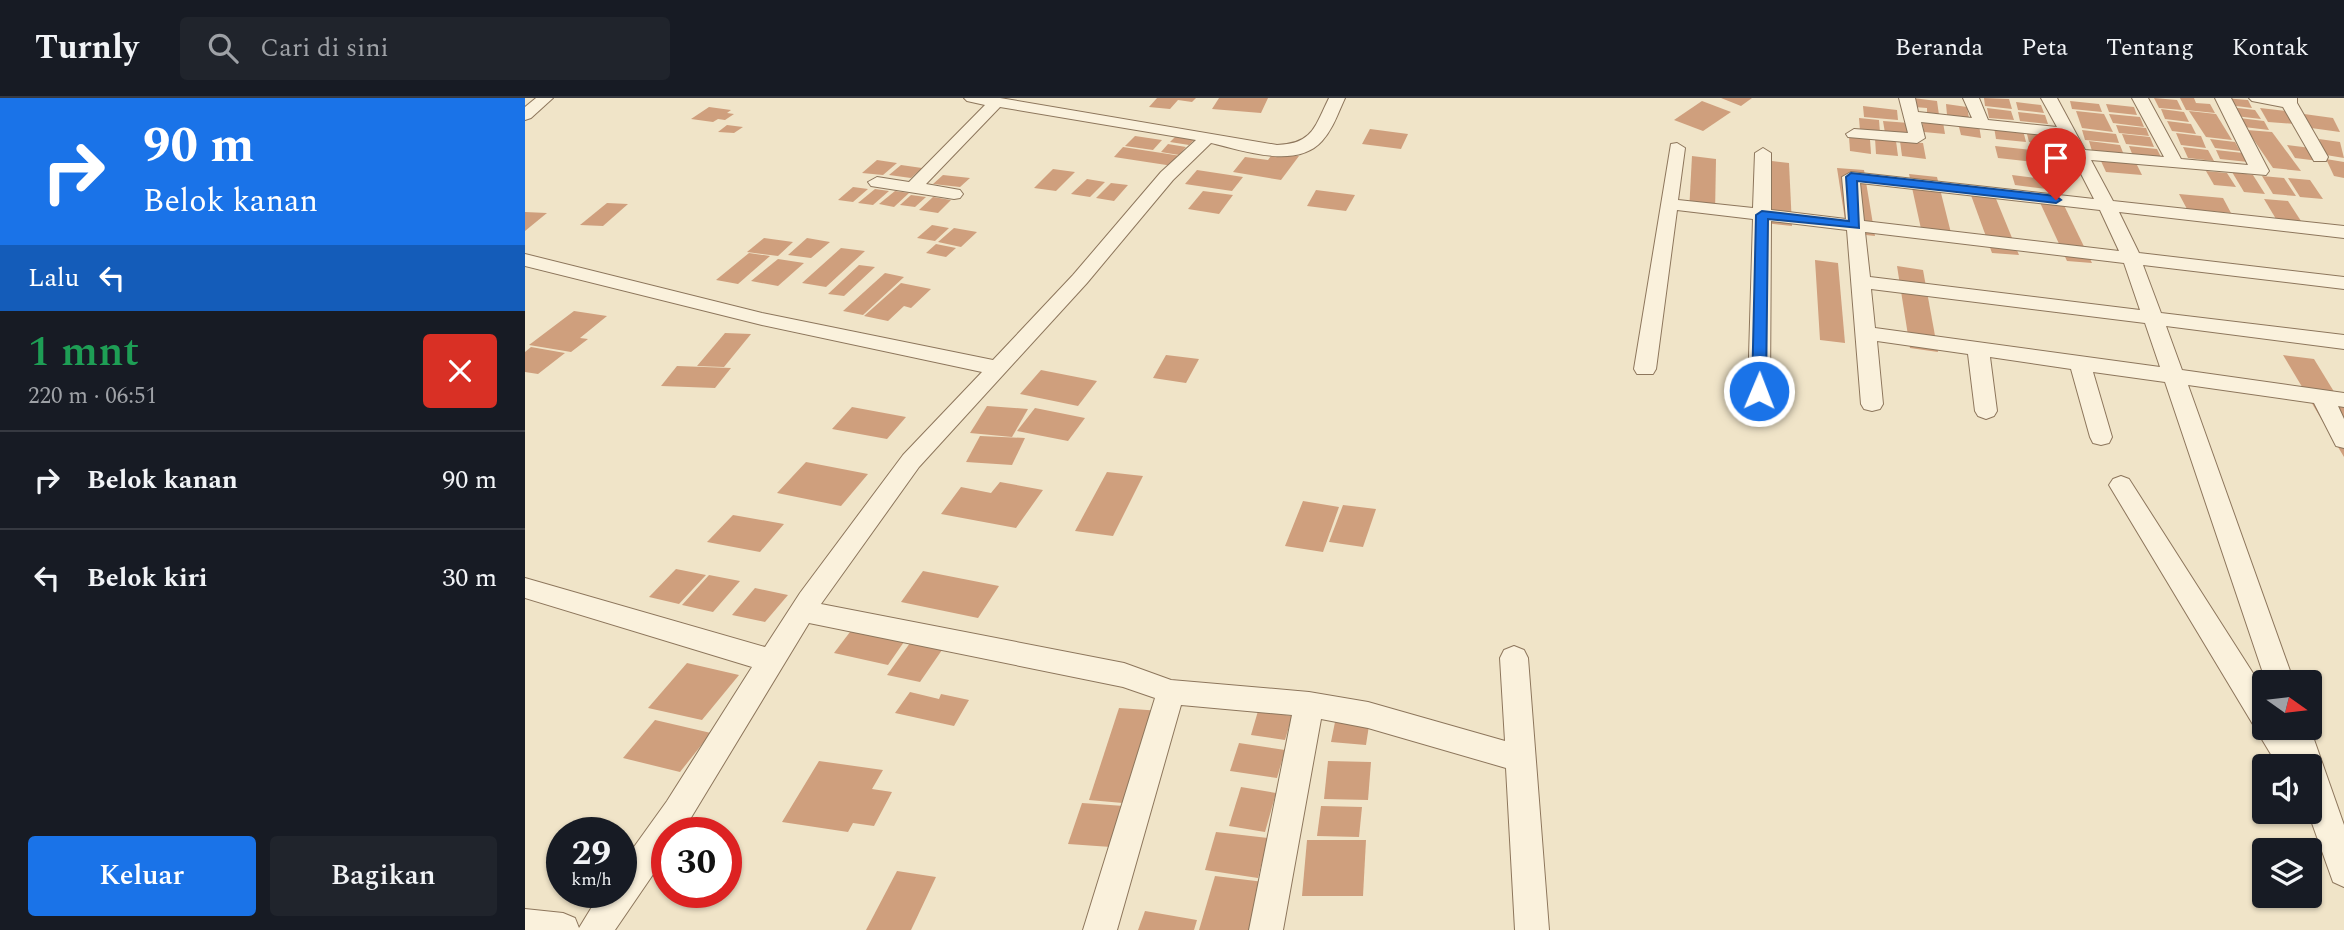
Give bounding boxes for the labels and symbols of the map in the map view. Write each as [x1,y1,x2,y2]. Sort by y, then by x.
pin [2026,128,2086,200]
position arrow [1722,354,1796,428]
north arrow [2252,670,2322,740]
speed limit sign: 30 [651,817,742,908]

